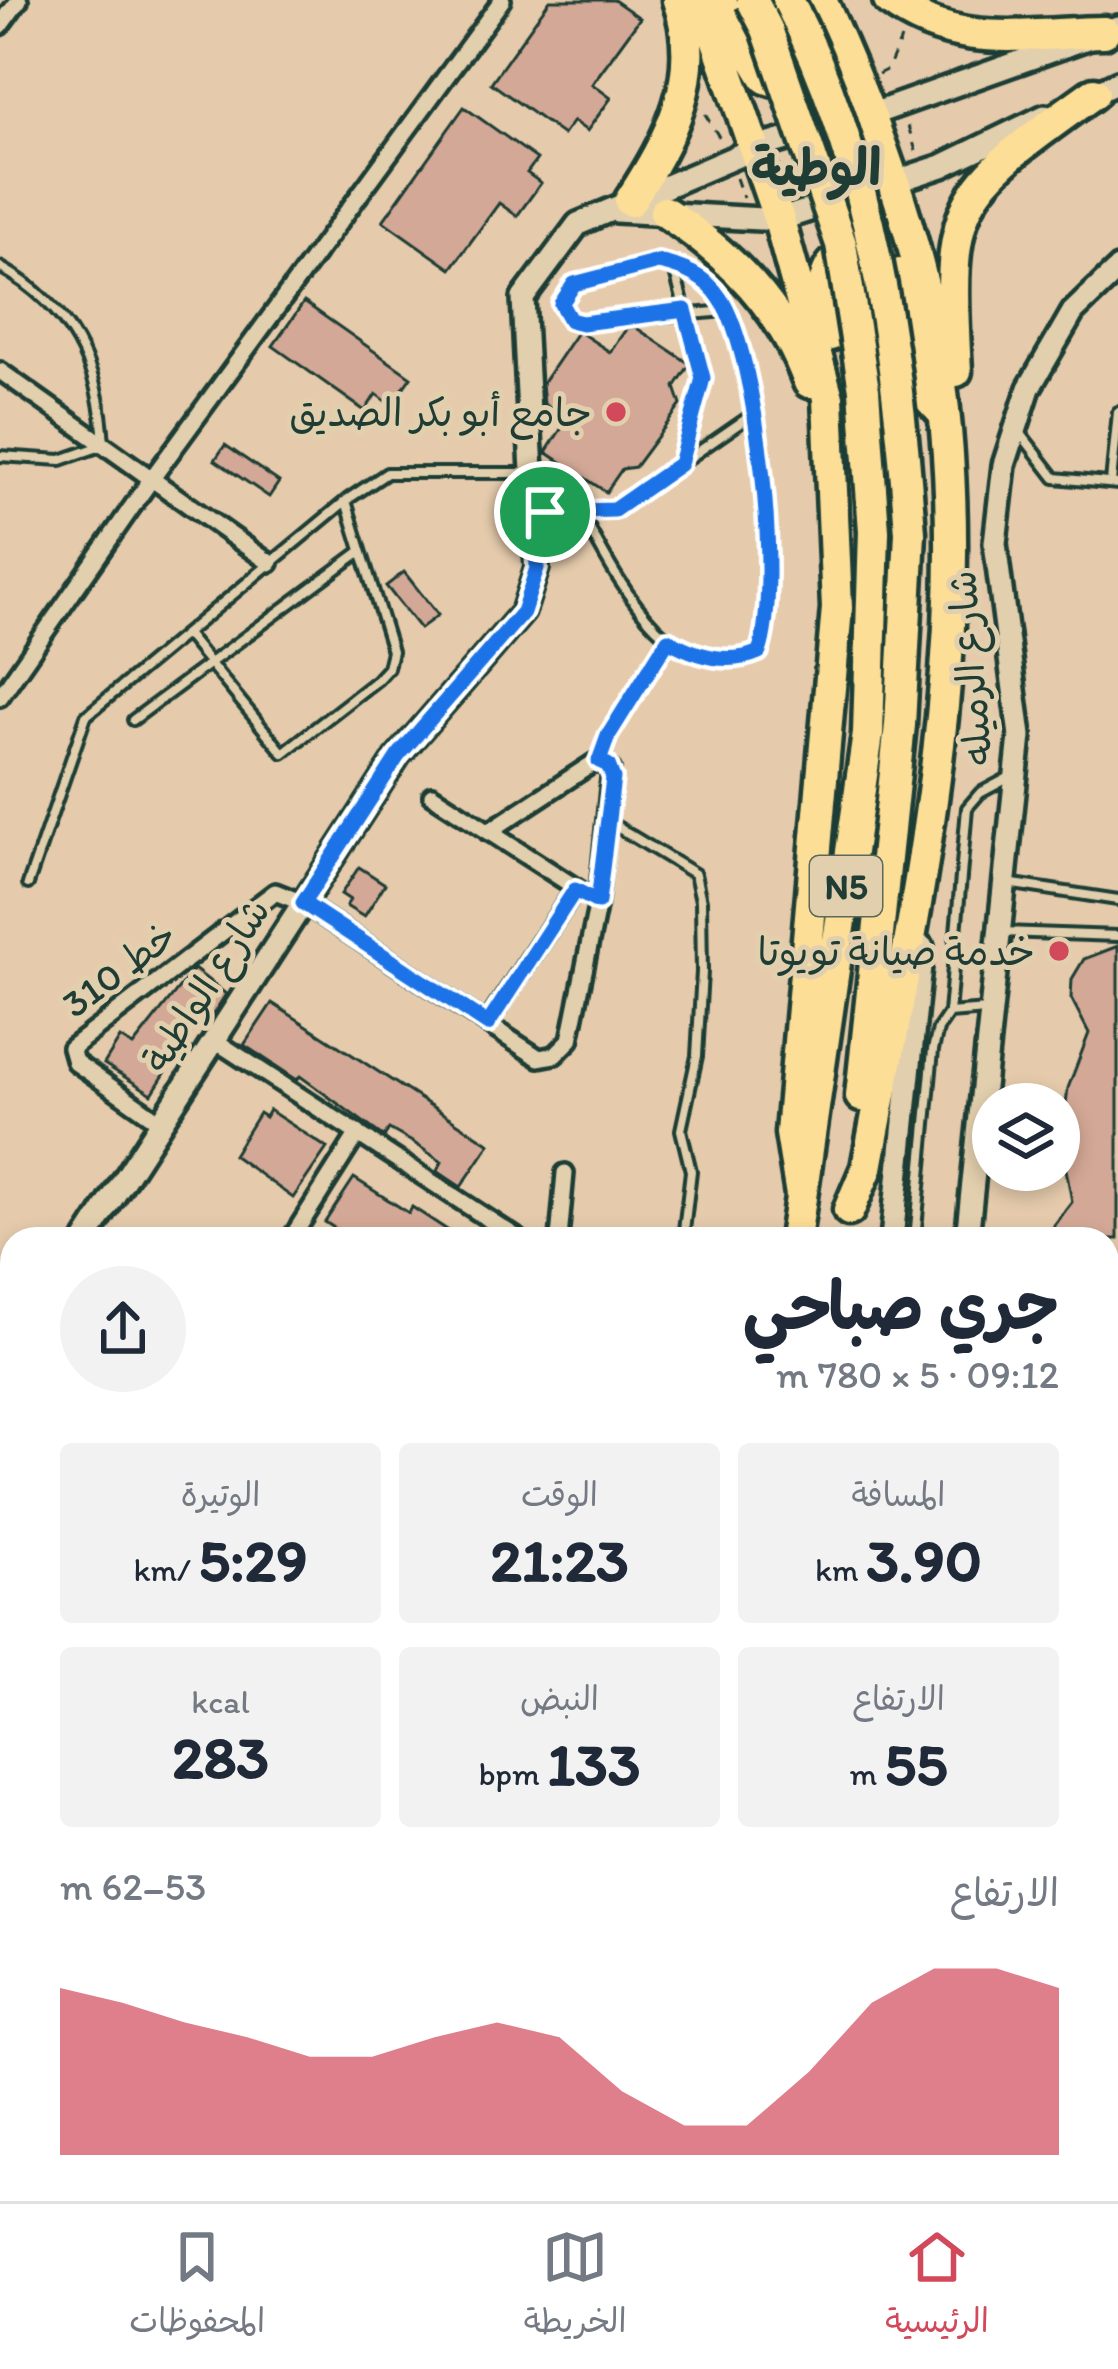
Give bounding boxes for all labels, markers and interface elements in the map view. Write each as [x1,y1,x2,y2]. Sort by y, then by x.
district label: الوطية [751,137,881,201]
place label: جامع أبو بكر الصديق [289,389,592,440]
marker: جامع أبو بكر الصديق [603,399,629,425]
pin [494,461,596,563]
icon: arrive [512,479,578,545]
street label: شارع الرميله [938,568,1006,767]
road number: N5 [810,856,882,916]
street label: شارع الواطية [132,889,283,1083]
street label: خط 310 [53,911,185,1027]
place label: خدمة صيانة تويوتا [757,928,1035,976]
marker: خدمة صيانة تويوتا [1046,938,1072,964]
map controls [972,1083,1080,1191]
button: layers [972,1083,1080,1191]
button: share [60,1266,186,1392]
text: جري صباحي [743,1266,1059,1346]
text: 09:12 · 5 × 780 m [776,1351,1059,1398]
text: الوتيرة [181,1475,260,1514]
text: الوقت [521,1475,598,1514]
text: المسافة [852,1475,945,1514]
text: 5:29 [198,1524,308,1596]
text: 21:23 [490,1524,629,1596]
text: 3.90 [866,1524,982,1596]
text: /km [133,1550,198,1589]
text: km [815,1550,866,1589]
text: النبض [520,1679,599,1718]
text: الارتفاع [852,1679,945,1718]
text: kcal [191,1682,250,1721]
text: 283 [172,1721,269,1793]
text: 133 [547,1728,640,1800]
text: 55 [885,1728,948,1800]
text: bpm [479,1754,547,1793]
text: m [849,1754,885,1793]
text: 53–62 m [60,1863,206,1910]
text: الارتفاع [950,1869,1059,1916]
tab: المحفوظات [129,2224,265,2350]
tab: الخريطة [524,2224,627,2350]
tab: الرئيسية [885,2224,989,2350]

